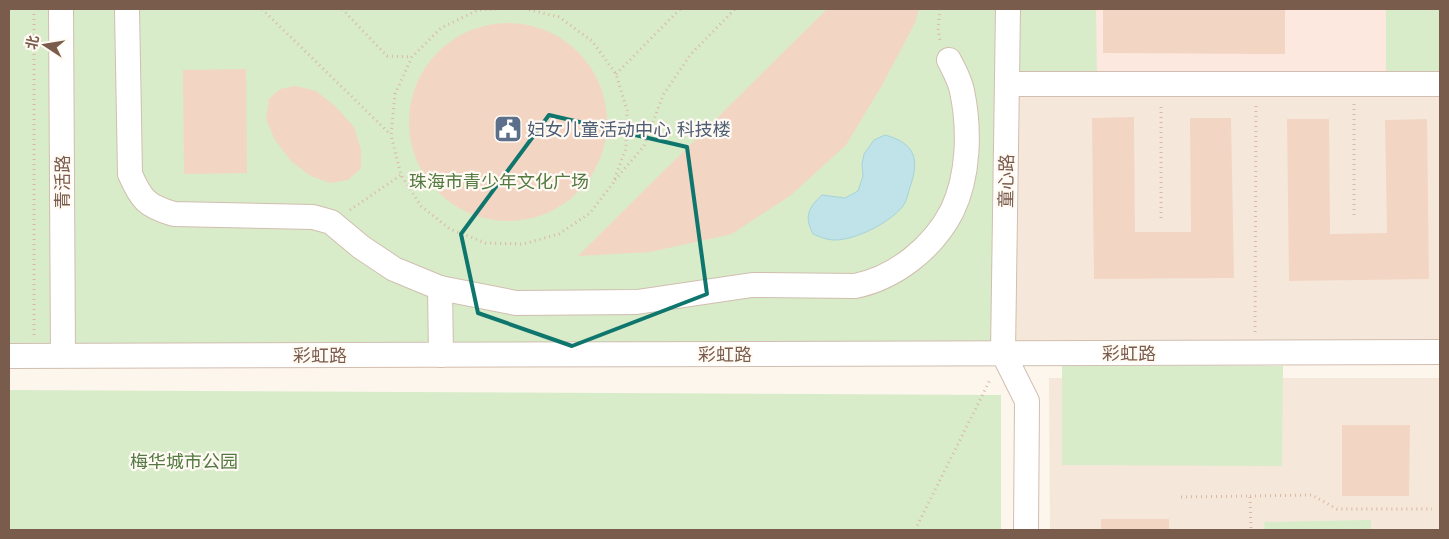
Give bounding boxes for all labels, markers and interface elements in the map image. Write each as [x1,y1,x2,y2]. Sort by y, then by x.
north arrow [20,20,70,70]
text: 北 [23,34,42,51]
public building icon: 妇女儿童活动中心 科技楼 [493,114,523,144]
place label: 妇女儿童活动中心 科技楼 [527,119,731,140]
street label: 童心路 [995,154,1017,208]
street label: 青活路 [52,155,73,209]
park label: 珠海市青少年文化广场 [409,171,589,192]
street label: 彩虹路 [1102,343,1156,364]
street label: 彩虹路 [698,344,752,365]
street label: 彩虹路 [293,345,347,366]
park label: 梅华城市公园 [130,451,238,472]

